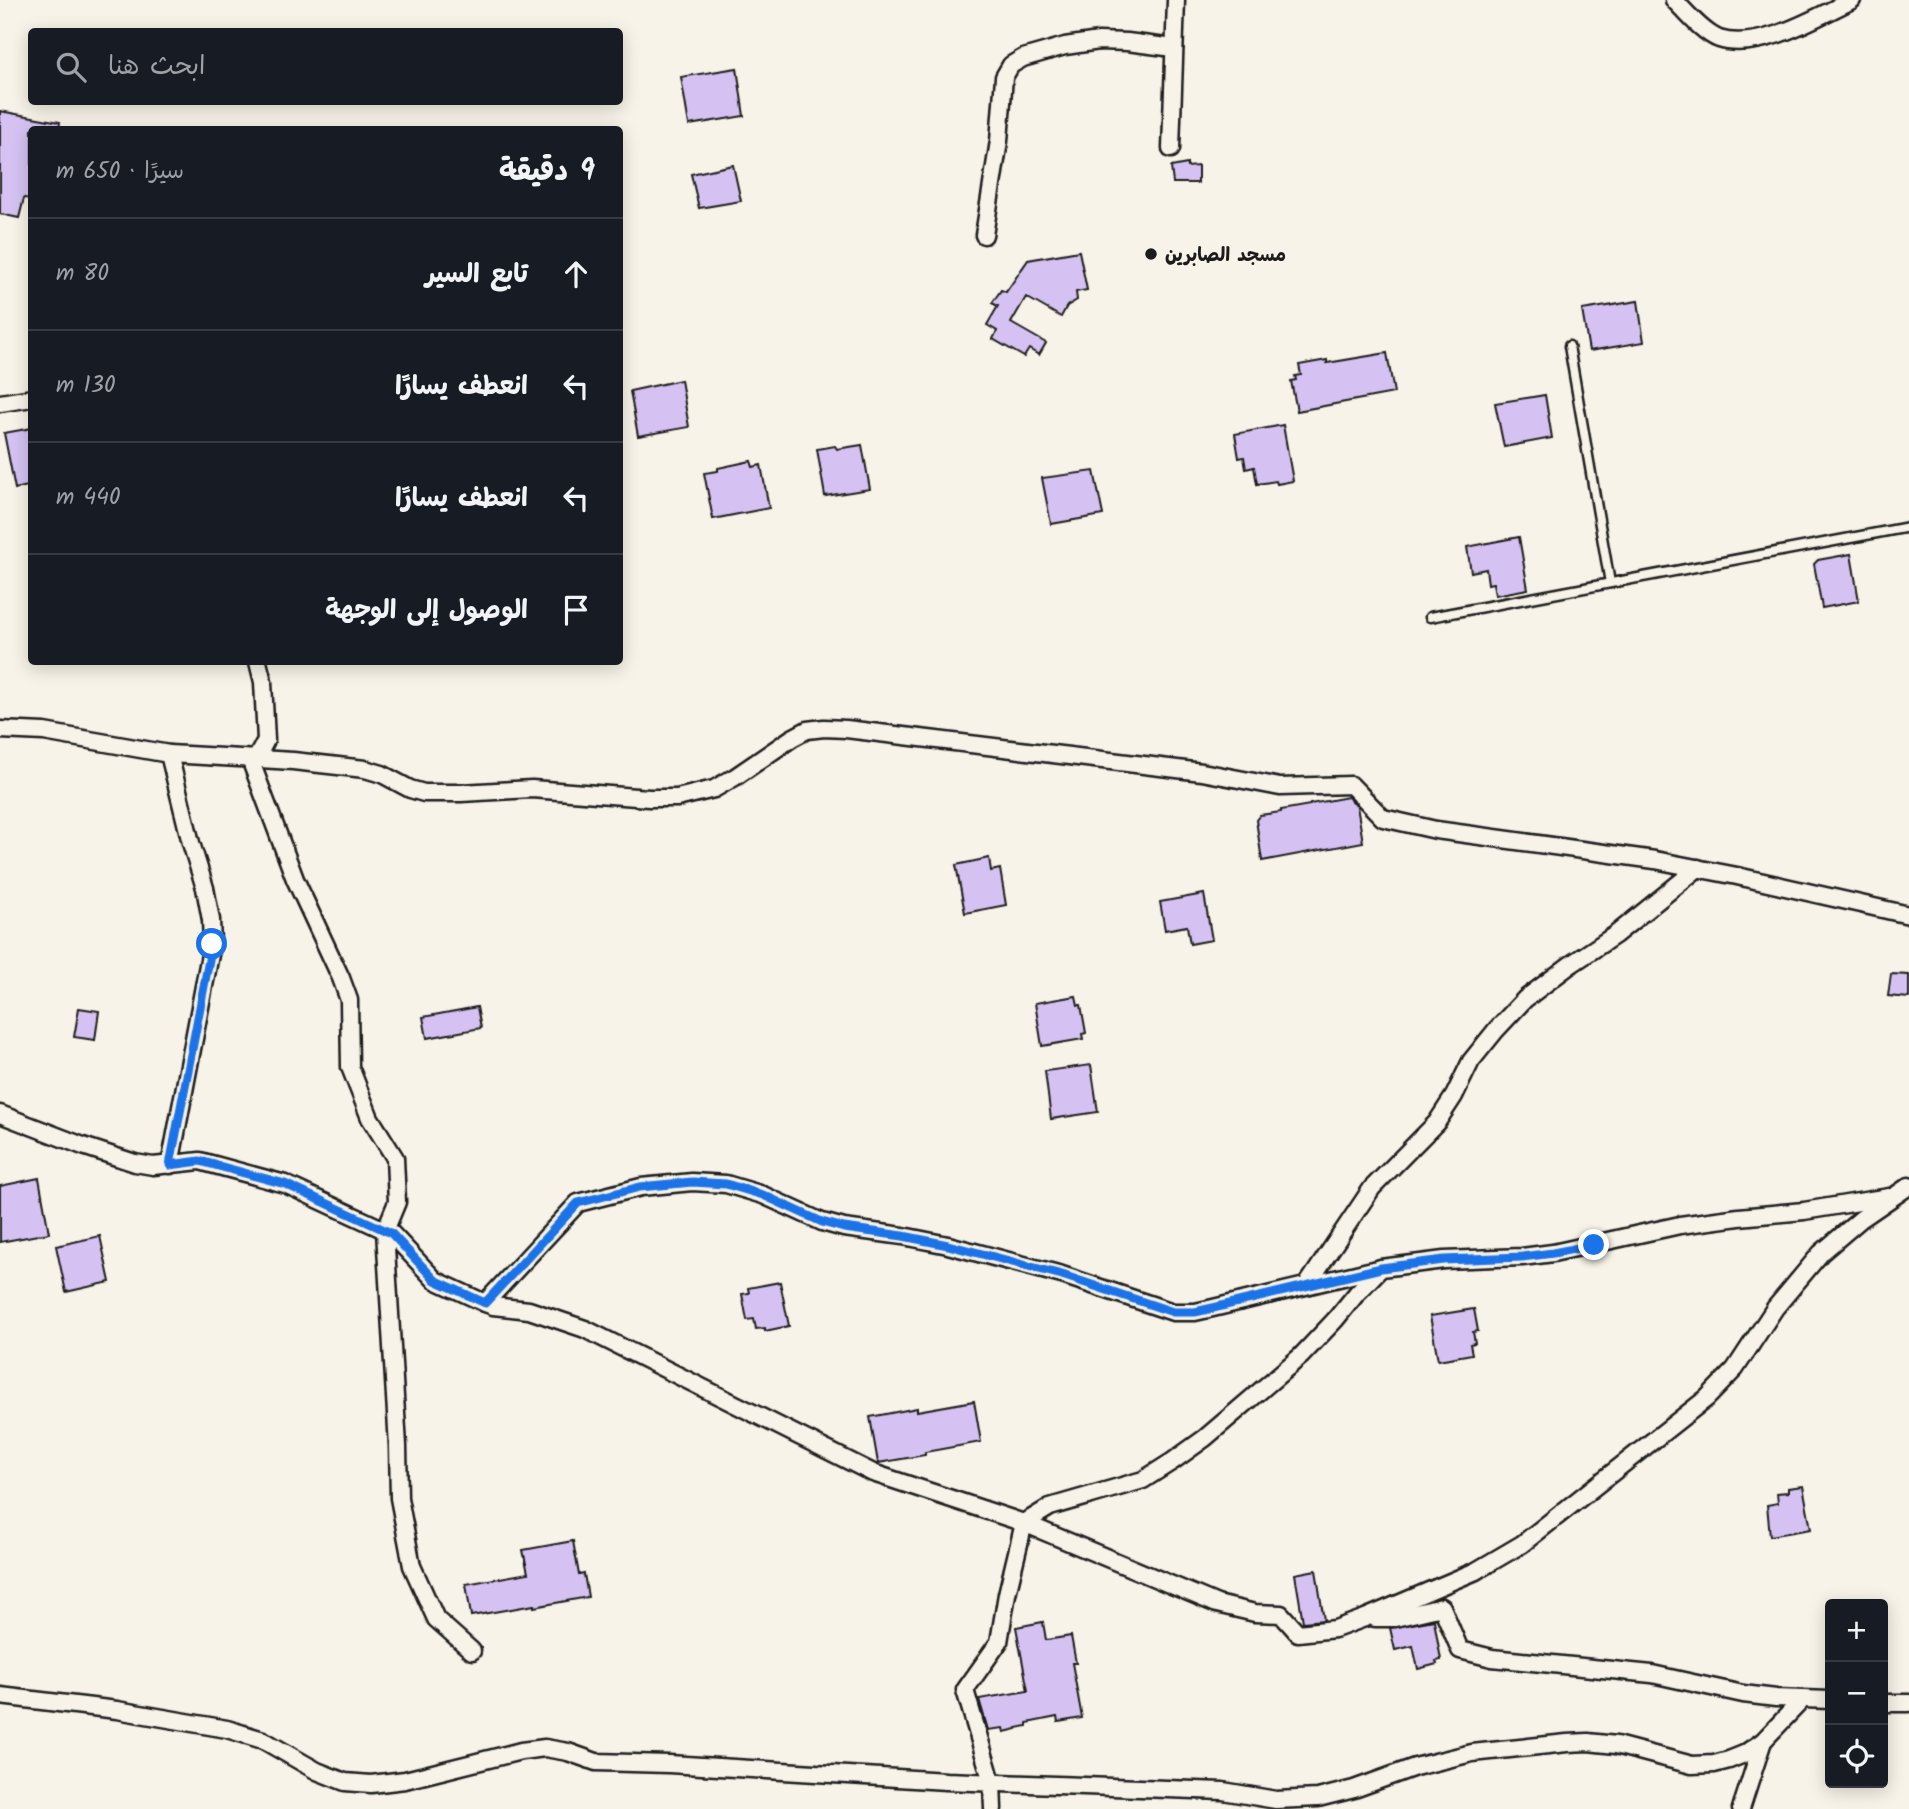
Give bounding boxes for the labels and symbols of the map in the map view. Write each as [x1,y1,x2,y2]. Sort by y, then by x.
place label: مسجد الصابرين [1165,241,1286,271]
marker: مسجد الصابرين [1143,246,1159,262]
route start [196,928,227,959]
route end [1578,1229,1609,1260]

